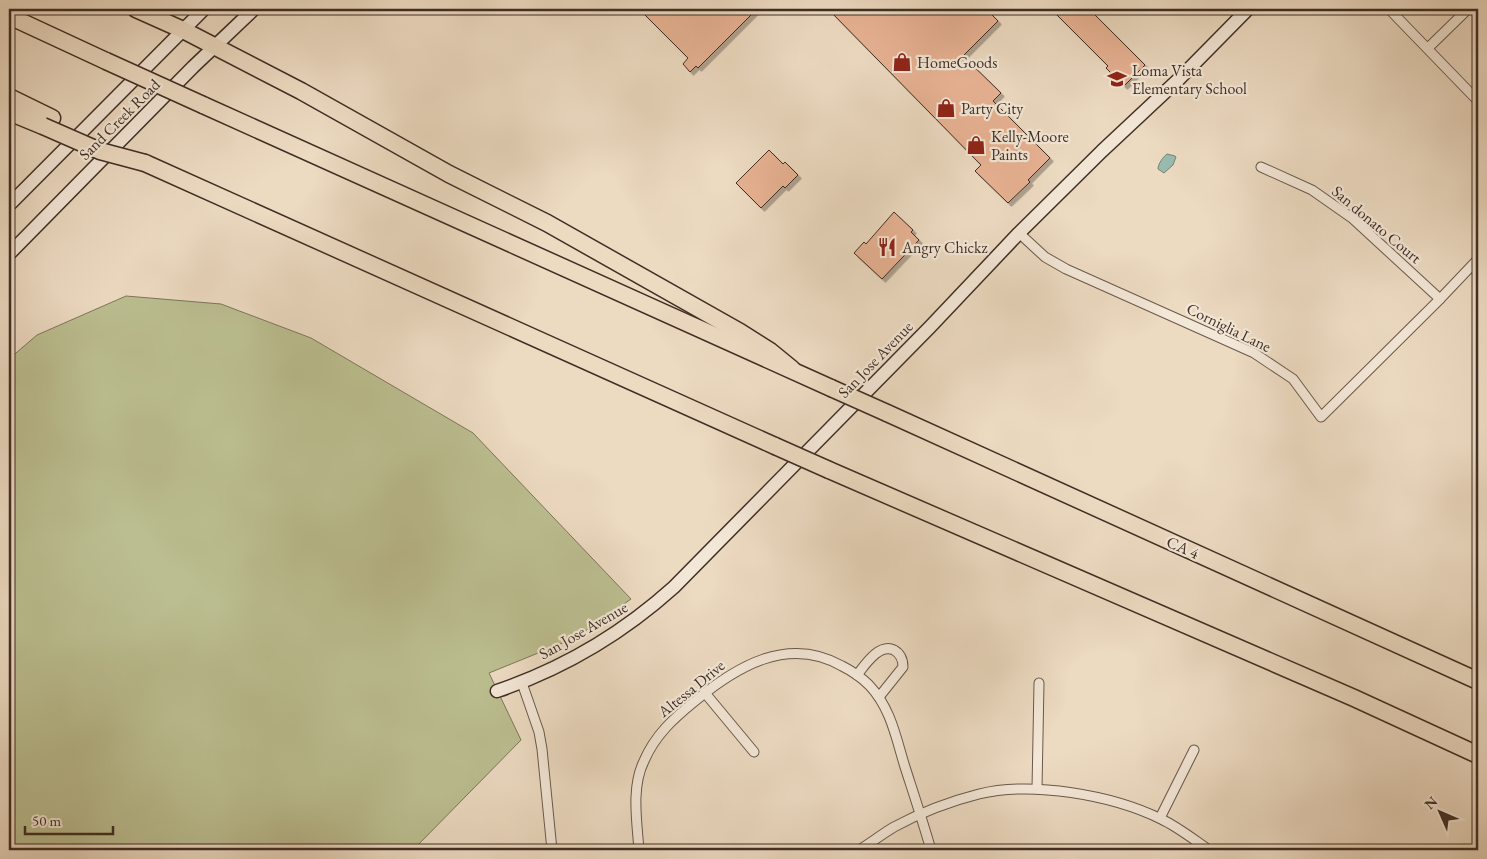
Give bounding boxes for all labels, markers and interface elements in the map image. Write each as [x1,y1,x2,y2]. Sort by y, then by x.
shop icon: HomeGoods [891,51,913,73]
place label: HomeGoods [917,52,997,73]
place label: Loma Vista Elementary School [1132,60,1247,99]
school or university icon: Loma Vista Elementary School [1106,68,1128,90]
street label: Sand Creek Road [74,74,165,165]
shop icon: Party City [935,97,957,119]
place label: Party City [961,98,1024,119]
place label: Kelly-Moore Paints [991,126,1069,165]
shop icon: Kelly-Moore Paints [965,134,987,156]
street label: San donato Court [1328,181,1426,268]
restaurant icon: Angry Chickz [876,236,898,258]
place label: Angry Chickz [901,237,988,258]
street label: Corniglia Lane [1183,298,1275,357]
street label: San Jose Avenue [833,316,917,402]
street label: CA 4 [1163,531,1203,564]
street label: San Jose Avenue [535,596,632,664]
street label: Altessa Drive [653,655,729,722]
north arrow [1414,786,1464,836]
text: N [1420,792,1442,813]
scale bar [25,804,112,836]
text: 50 m [32,811,61,830]

